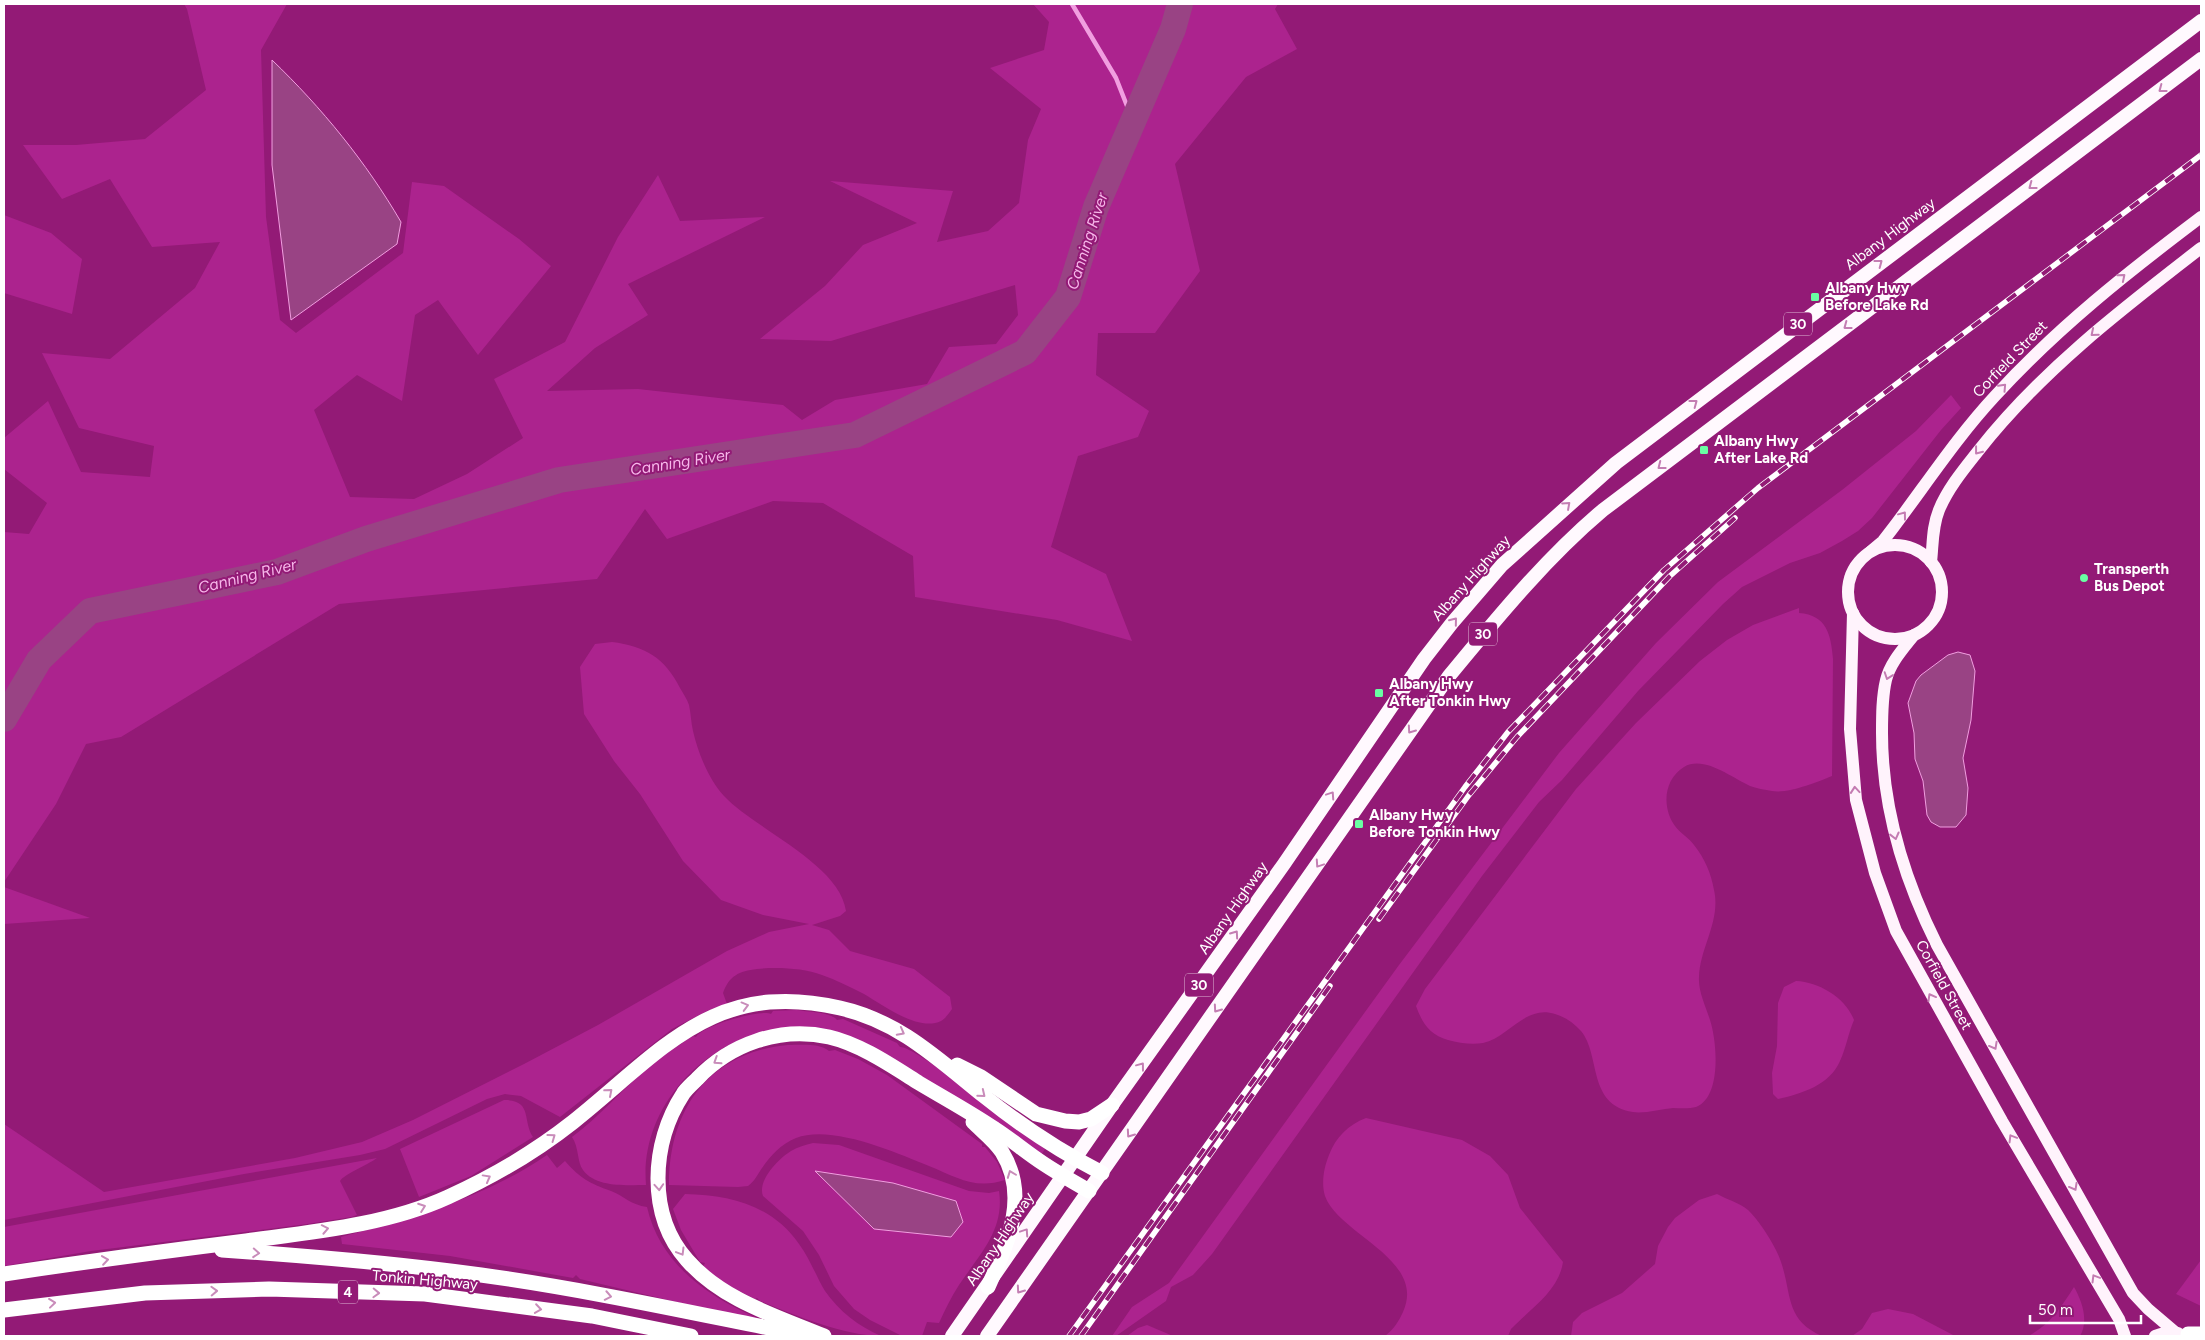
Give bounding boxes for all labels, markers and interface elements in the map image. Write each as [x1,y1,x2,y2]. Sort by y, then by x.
one-way arrow [2159,83,2168,91]
one-way arrow [2029,181,2038,189]
water label: Canning River [1062,190,1112,292]
street label: Albany Highway [1841,194,1939,274]
one-way arrow [1873,260,1882,268]
one-way arrow [2117,274,2126,283]
place label: Albany Hwy Before Lake Rd [1825,279,1929,314]
marker: Albany Hwy Before Lake Rd [1809,291,1821,303]
road number: 30 [1784,312,1812,336]
street label: Corfield Street [1969,317,2051,401]
one-way arrow [1843,320,1853,329]
one-way arrow [2091,327,2100,336]
one-way arrow [1997,384,2006,393]
one-way arrow [1688,401,1697,409]
place label: Albany Hwy After Lake Rd [1714,432,1808,467]
marker: Albany Hwy After Lake Rd [1698,444,1710,456]
water label: Canning River [629,445,732,479]
one-way arrow [1975,445,1984,455]
one-way arrow [1657,460,1667,469]
one-way arrow [1562,501,1571,510]
one-way arrow [1897,511,1906,521]
street label: Albany Highway [1428,532,1514,624]
water label: Canning River [196,554,299,597]
place label: Transperth Bus Depot [2094,560,2169,595]
marker: Transperth Bus Depot [2078,572,2090,584]
one-way arrow [1448,617,1457,626]
road number: 30 [1469,622,1497,646]
one-way arrow [1884,671,1894,680]
place label: Albany Hwy After Tonkin Hwy [1389,675,1511,710]
marker: Albany Hwy After Tonkin Hwy [1373,687,1385,699]
one-way arrow [1408,724,1417,734]
one-way arrow [1850,786,1861,794]
one-way arrow [1325,791,1334,800]
place label: Albany Hwy Before Tonkin Hwy [1369,806,1500,841]
marker: Albany Hwy Before Tonkin Hwy [1353,818,1365,830]
one-way arrow [1889,832,1900,841]
street label: Albany Highway [1194,858,1272,958]
one-way arrow [1316,858,1325,868]
one-way arrow [1229,930,1238,940]
street label: Corfield Street [1912,937,1976,1033]
road number: 30 [1185,974,1213,996]
one-way arrow [1928,993,1938,1002]
one-way arrow [740,1001,749,1012]
one-way arrow [1214,1003,1223,1013]
one-way arrow [896,1026,905,1036]
one-way arrow [1987,1041,1997,1050]
one-way arrow [713,1054,722,1064]
one-way arrow [1135,1063,1143,1072]
one-way arrow [603,1089,612,1098]
one-way arrow [977,1089,986,1098]
one-way arrow [1127,1128,1135,1137]
one-way arrow [546,1135,555,1143]
one-way arrow [2008,1135,2018,1144]
one-way arrow [1007,1170,1017,1178]
one-way arrow [482,1174,491,1184]
one-way arrow [2067,1182,2077,1191]
one-way arrow [653,1183,664,1191]
street label: Albany Highway [962,1189,1038,1289]
one-way arrow [417,1203,426,1213]
one-way arrow [321,1224,330,1235]
one-way arrow [1019,1228,1028,1238]
one-way arrow [675,1246,685,1255]
one-way arrow [253,1247,261,1258]
one-way arrow [101,1255,109,1266]
street label: Tonkin Highway [371,1266,479,1294]
one-way arrow [2091,1274,2101,1283]
road number: 4 [338,1280,358,1304]
one-way arrow [1017,1284,1026,1294]
one-way arrow [210,1285,218,1296]
one-way arrow [373,1287,381,1298]
one-way arrow [604,1290,613,1300]
scale bar [2030,1292,2141,1324]
one-way arrow [48,1298,56,1309]
text: 50 m [2038,1301,2073,1319]
one-way arrow [534,1303,542,1314]

